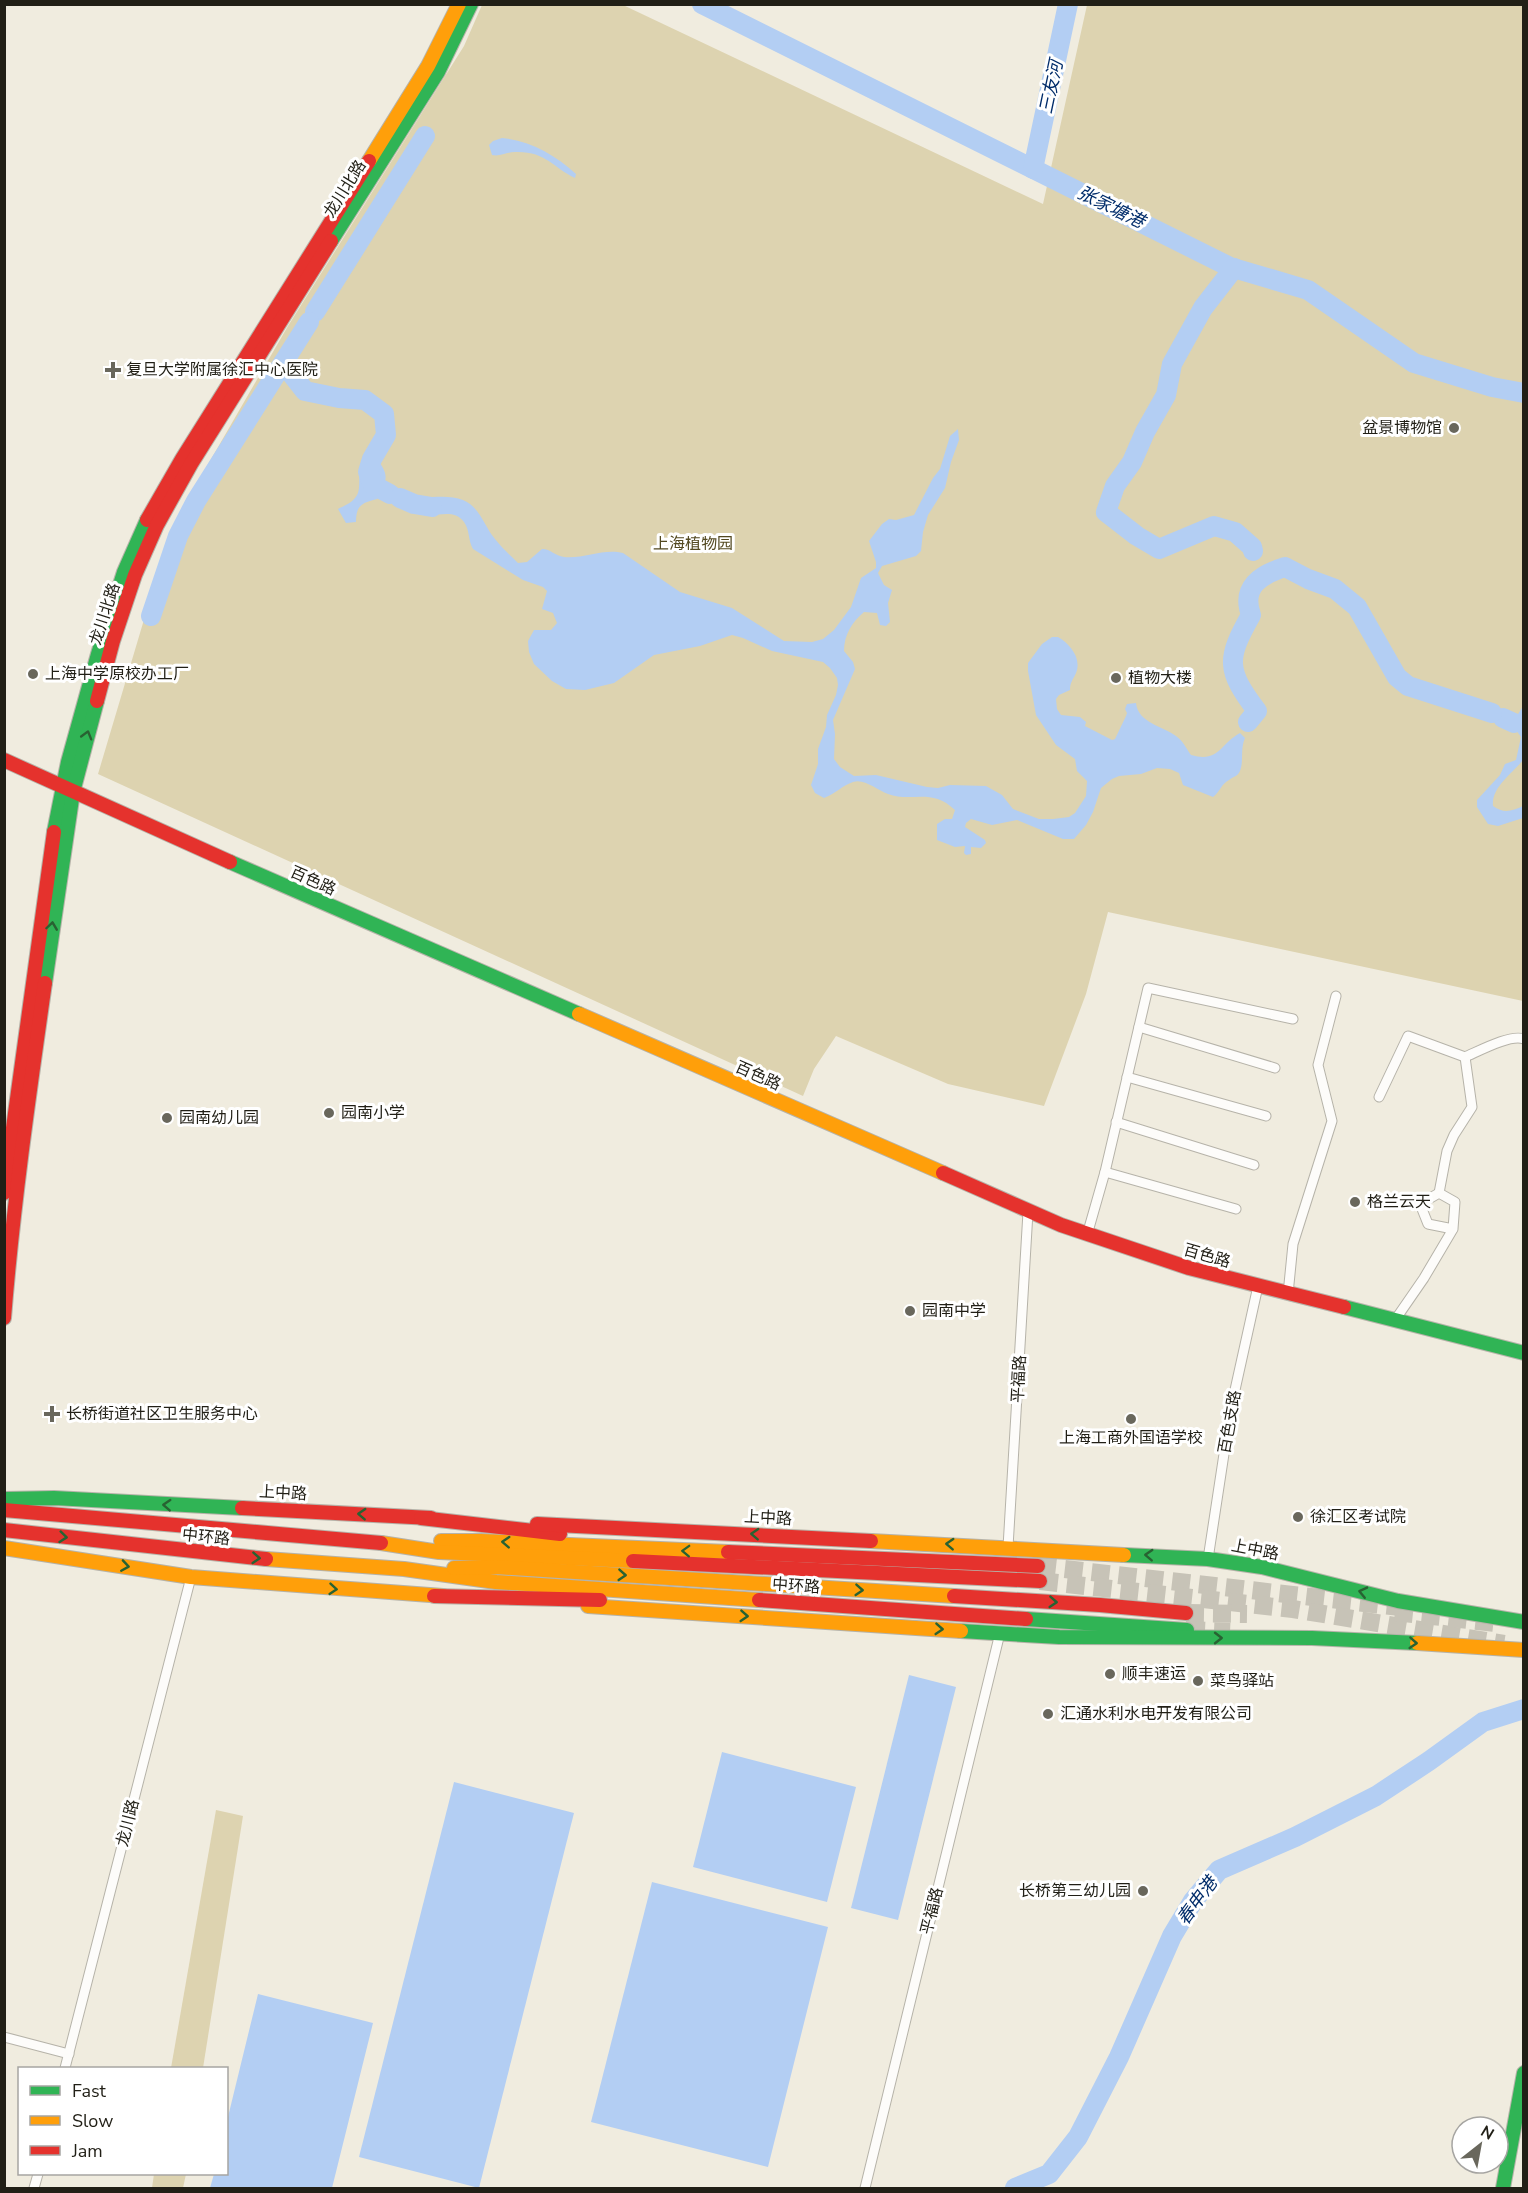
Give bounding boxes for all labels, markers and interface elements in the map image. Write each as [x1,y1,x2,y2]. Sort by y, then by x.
water label: 三友河 [1034,55,1069,116]
street label: 龙川北路 [319,156,371,222]
water label: 张家塘港 [1073,180,1151,235]
place label: 复旦大学附属徐汇中心医院 [126,359,318,381]
marker: 复旦大学附属徐汇中心医院 [104,361,122,379]
place label: 盆景博物馆 [1362,417,1442,439]
marker: 盆景博物馆 [1447,421,1461,435]
park label: 上海植物园 [653,533,733,555]
street label: 龙川北路 [85,580,125,648]
place label: 上海中学原校办工厂 [45,663,189,685]
marker: 上海中学原校办工厂 [26,667,40,681]
place label: 植物大楼 [1128,667,1192,689]
marker: 植物大楼 [1109,671,1123,685]
one-way arrow [80,730,92,741]
street label: 百色路 [287,861,339,901]
one-way arrow [45,922,57,931]
street label: 百色路 [732,1056,784,1096]
place label: 园南小学 [341,1102,405,1124]
marker: 园南小学 [322,1106,336,1120]
place label: 园南幼儿园 [179,1107,259,1129]
marker: 园南幼儿园 [160,1111,174,1125]
place label: 格兰云天 [1367,1191,1431,1213]
marker: 格兰云天 [1348,1195,1362,1209]
street label: 百色路 [1181,1239,1233,1273]
place label: 园南中学 [922,1300,986,1322]
marker: 园南中学 [903,1304,917,1318]
street label: 平福路 [1007,1354,1031,1404]
street label: 百色支路 [1214,1389,1246,1455]
place label: 长桥街道社区卫生服务中心 [66,1403,258,1425]
marker: 长桥街道社区卫生服务中心 [43,1405,61,1423]
marker: 上海工商外国语学校 [1124,1412,1138,1426]
place label: 上海工商外国语学校 [1059,1427,1203,1449]
street label: 上中路 [258,1481,308,1505]
one-way arrow [163,1498,172,1511]
street label: 上中路 [743,1506,793,1530]
place label: 徐汇区考试院 [1310,1506,1406,1528]
one-way arrow [358,1508,367,1521]
marker: 徐汇区考试院 [1291,1510,1305,1524]
street label: 中环路 [181,1524,231,1550]
one-way arrow [751,1528,760,1541]
one-way arrow [58,1530,67,1543]
street label: 上中路 [1229,1535,1281,1565]
one-way arrow [502,1536,511,1549]
one-way arrow [945,1537,954,1550]
one-way arrow [682,1544,691,1557]
one-way arrow [1145,1549,1154,1562]
one-way arrow [252,1551,261,1564]
one-way arrow [120,1560,129,1572]
one-way arrow [618,1569,627,1582]
street label: 中环路 [771,1573,821,1599]
one-way arrow [329,1582,338,1595]
one-way arrow [854,1584,863,1597]
one-way arrow [1358,1587,1368,1600]
one-way arrow [1049,1596,1058,1609]
one-way arrow [740,1609,749,1622]
one-way arrow [934,1622,943,1635]
one-way arrow [1213,1632,1222,1644]
one-way arrow [1408,1636,1417,1649]
place label: 顺丰速运 [1122,1663,1186,1685]
marker: 顺丰速运 [1103,1667,1117,1681]
place label: 菜鸟驿站 [1210,1670,1274,1692]
marker: 菜鸟驿站 [1191,1674,1205,1688]
place label: 汇通水利水电开发有限公司 [1060,1703,1252,1725]
marker: 汇通水利水电开发有限公司 [1041,1707,1055,1721]
street label: 龙川路 [112,1797,144,1849]
water label: 春申港 [1171,1870,1224,1930]
place label: 长桥第三幼儿园 [1019,1880,1131,1902]
marker: 长桥第三幼儿园 [1136,1884,1150,1898]
street label: 平福路 [916,1885,948,1937]
legend [18,2067,228,2175]
text: Fast [72,2079,107,2103]
text: Slow [72,2109,113,2133]
north arrow [1450,2115,1510,2175]
text: N [1476,2120,1498,2146]
text: Jam [71,2139,103,2163]

